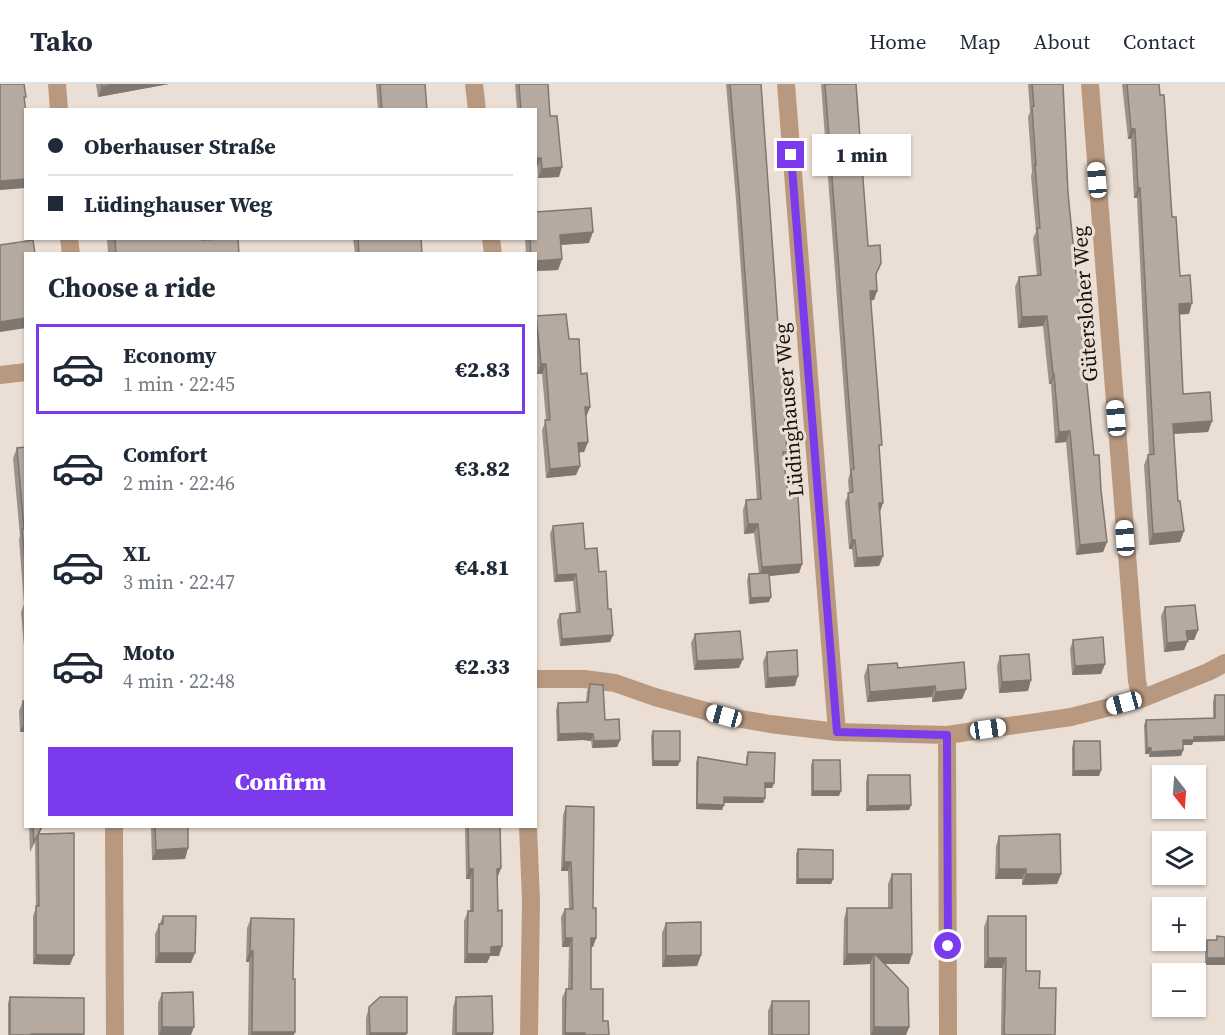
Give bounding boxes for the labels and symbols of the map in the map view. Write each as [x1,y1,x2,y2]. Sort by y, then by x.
callout: 1 min [812,134,911,176]
route end [777,141,804,168]
car [1086,161,1108,199]
street label: Gütersloher Weg [1065,225,1104,383]
street label: Lüdinghauser Weg [766,322,811,498]
car [1105,399,1127,437]
car [1115,519,1135,557]
car [1104,690,1144,716]
car [704,703,744,729]
car [969,718,1007,740]
north arrow [1152,765,1206,819]
route start [934,932,961,959]

